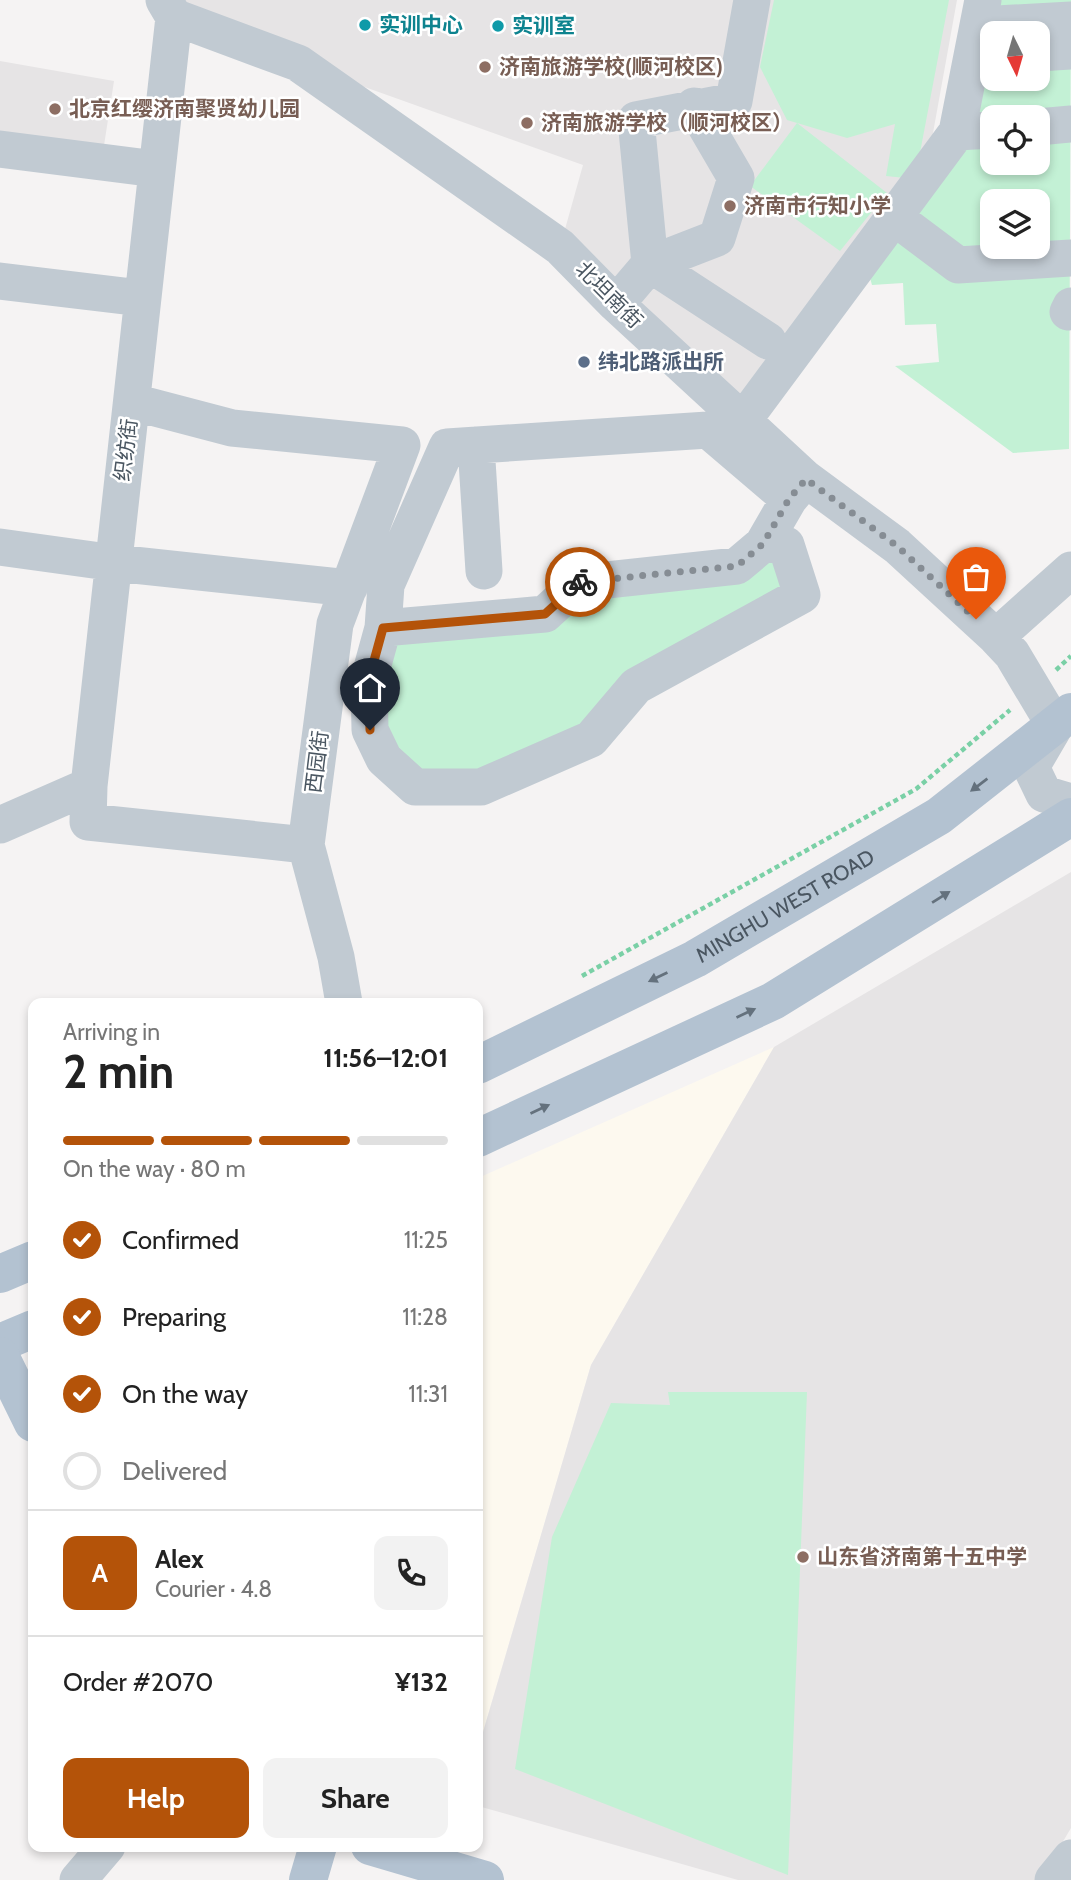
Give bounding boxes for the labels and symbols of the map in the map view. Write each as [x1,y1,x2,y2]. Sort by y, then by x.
place label: 实训中心 [379,12,463,37]
place label: 实训室 [512,13,575,38]
marker: 实训中心 [357,17,373,33]
marker: 实训室 [490,18,506,34]
north arrow [980,21,1050,91]
place label: 济南旅游学校(顺河校区) [499,54,723,79]
marker: 济南旅游学校(顺河校区) [477,59,493,75]
place label: 北京红缨济南聚贤幼儿园 [69,96,300,121]
marker: 北京红缨济南聚贤幼儿园 [47,101,63,117]
place label: 济南旅游学校（顺河校区） [541,110,793,135]
marker: 济南旅游学校（顺河校区） [519,115,535,131]
place label: 济南市行知小学 [744,193,891,218]
marker: 济南市行知小学 [722,198,738,214]
street label: 北坦南街 [571,256,648,333]
place label: 纬北路派出所 [598,349,724,374]
marker: 纬北路派出所 [576,354,592,370]
street label: 织纺街 [109,417,142,483]
courier [545,547,615,617]
pin [946,547,1006,619]
pin [340,658,400,730]
street label: 西园街 [300,729,333,795]
one-way arrow [971,777,989,792]
street label: MINGHU WEST ROAD [691,844,879,968]
one-way arrow [932,891,951,903]
one-way arrow [648,971,668,983]
one-way arrow [736,1008,756,1019]
one-way arrow [530,1104,550,1115]
place label: 山东省济南第十五中学 [817,1544,1027,1569]
marker: 山东省济南第十五中学 [795,1549,811,1565]

